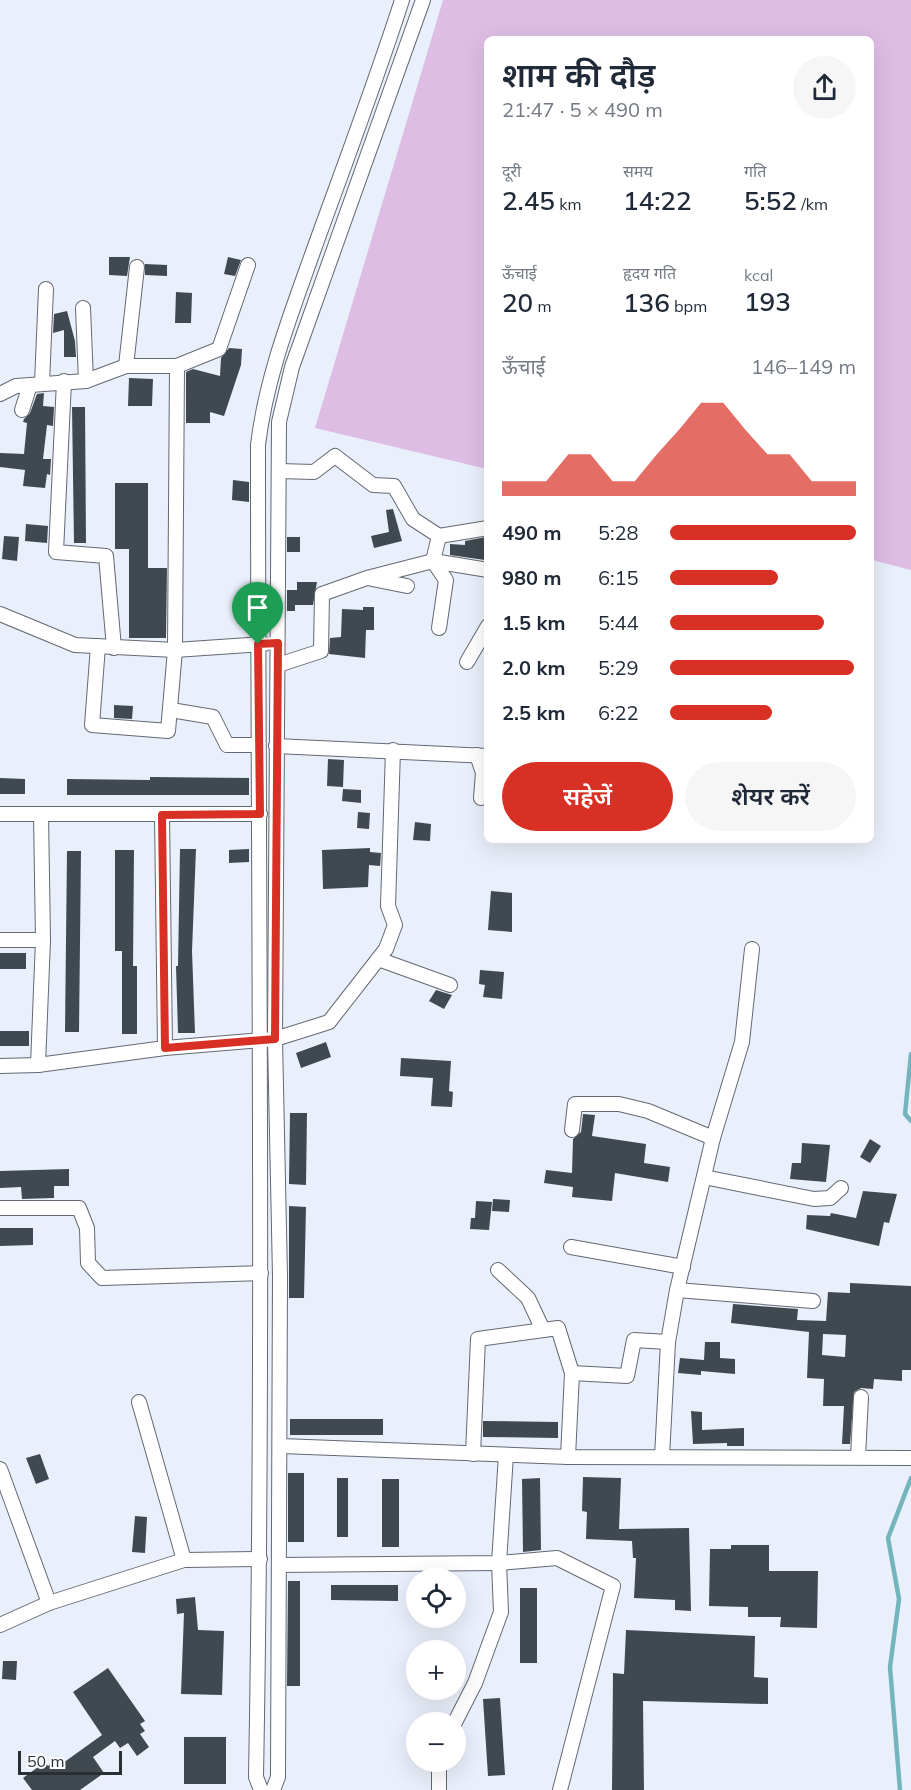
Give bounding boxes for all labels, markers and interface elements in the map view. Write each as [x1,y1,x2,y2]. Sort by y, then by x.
text: शाम की दौड़ [502,54,655,95]
button: share [793,56,856,119]
text: 21:47 · 5 × 490 m [502,97,663,122]
text: दूरी [502,161,521,181]
text: समय [623,161,653,181]
text: गति [744,161,766,181]
text: 2.45 [502,184,555,217]
text: 14:22 [623,184,692,217]
text: 5:52 [744,184,797,217]
text: km [555,194,581,214]
text: /km [797,194,828,214]
text: ऊँचाई [502,263,537,283]
text: हृदय गति [623,263,676,283]
text: kcal [744,265,773,285]
text: 193 [744,285,791,318]
text: 20 [502,286,533,319]
text: 136 [623,286,670,319]
text: m [533,296,551,316]
text: bpm [670,296,707,316]
text: ऊँचाई [502,354,545,379]
text: 146–149 m [751,354,856,379]
text: 490 m [502,520,561,545]
text: 5:28 [598,520,639,545]
text: 980 m [502,565,561,590]
text: 6:15 [598,565,639,590]
pin [232,582,283,644]
icon: arrive [241,591,274,624]
text: 1.5 km [502,610,565,635]
text: 5:44 [598,610,639,635]
text: 2.0 km [502,655,565,680]
text: 5:29 [598,655,639,680]
text: 2.5 km [502,700,565,725]
text: 6:22 [598,700,639,725]
button: सहेजें [502,762,673,831]
button: शेयर करें [685,762,856,831]
map controls [406,1568,466,1772]
button: locate [406,1568,466,1628]
button: + [406,1640,466,1700]
button: − [406,1712,466,1772]
scale bar [18,1748,122,1776]
text: 50 m [27,1751,64,1771]

